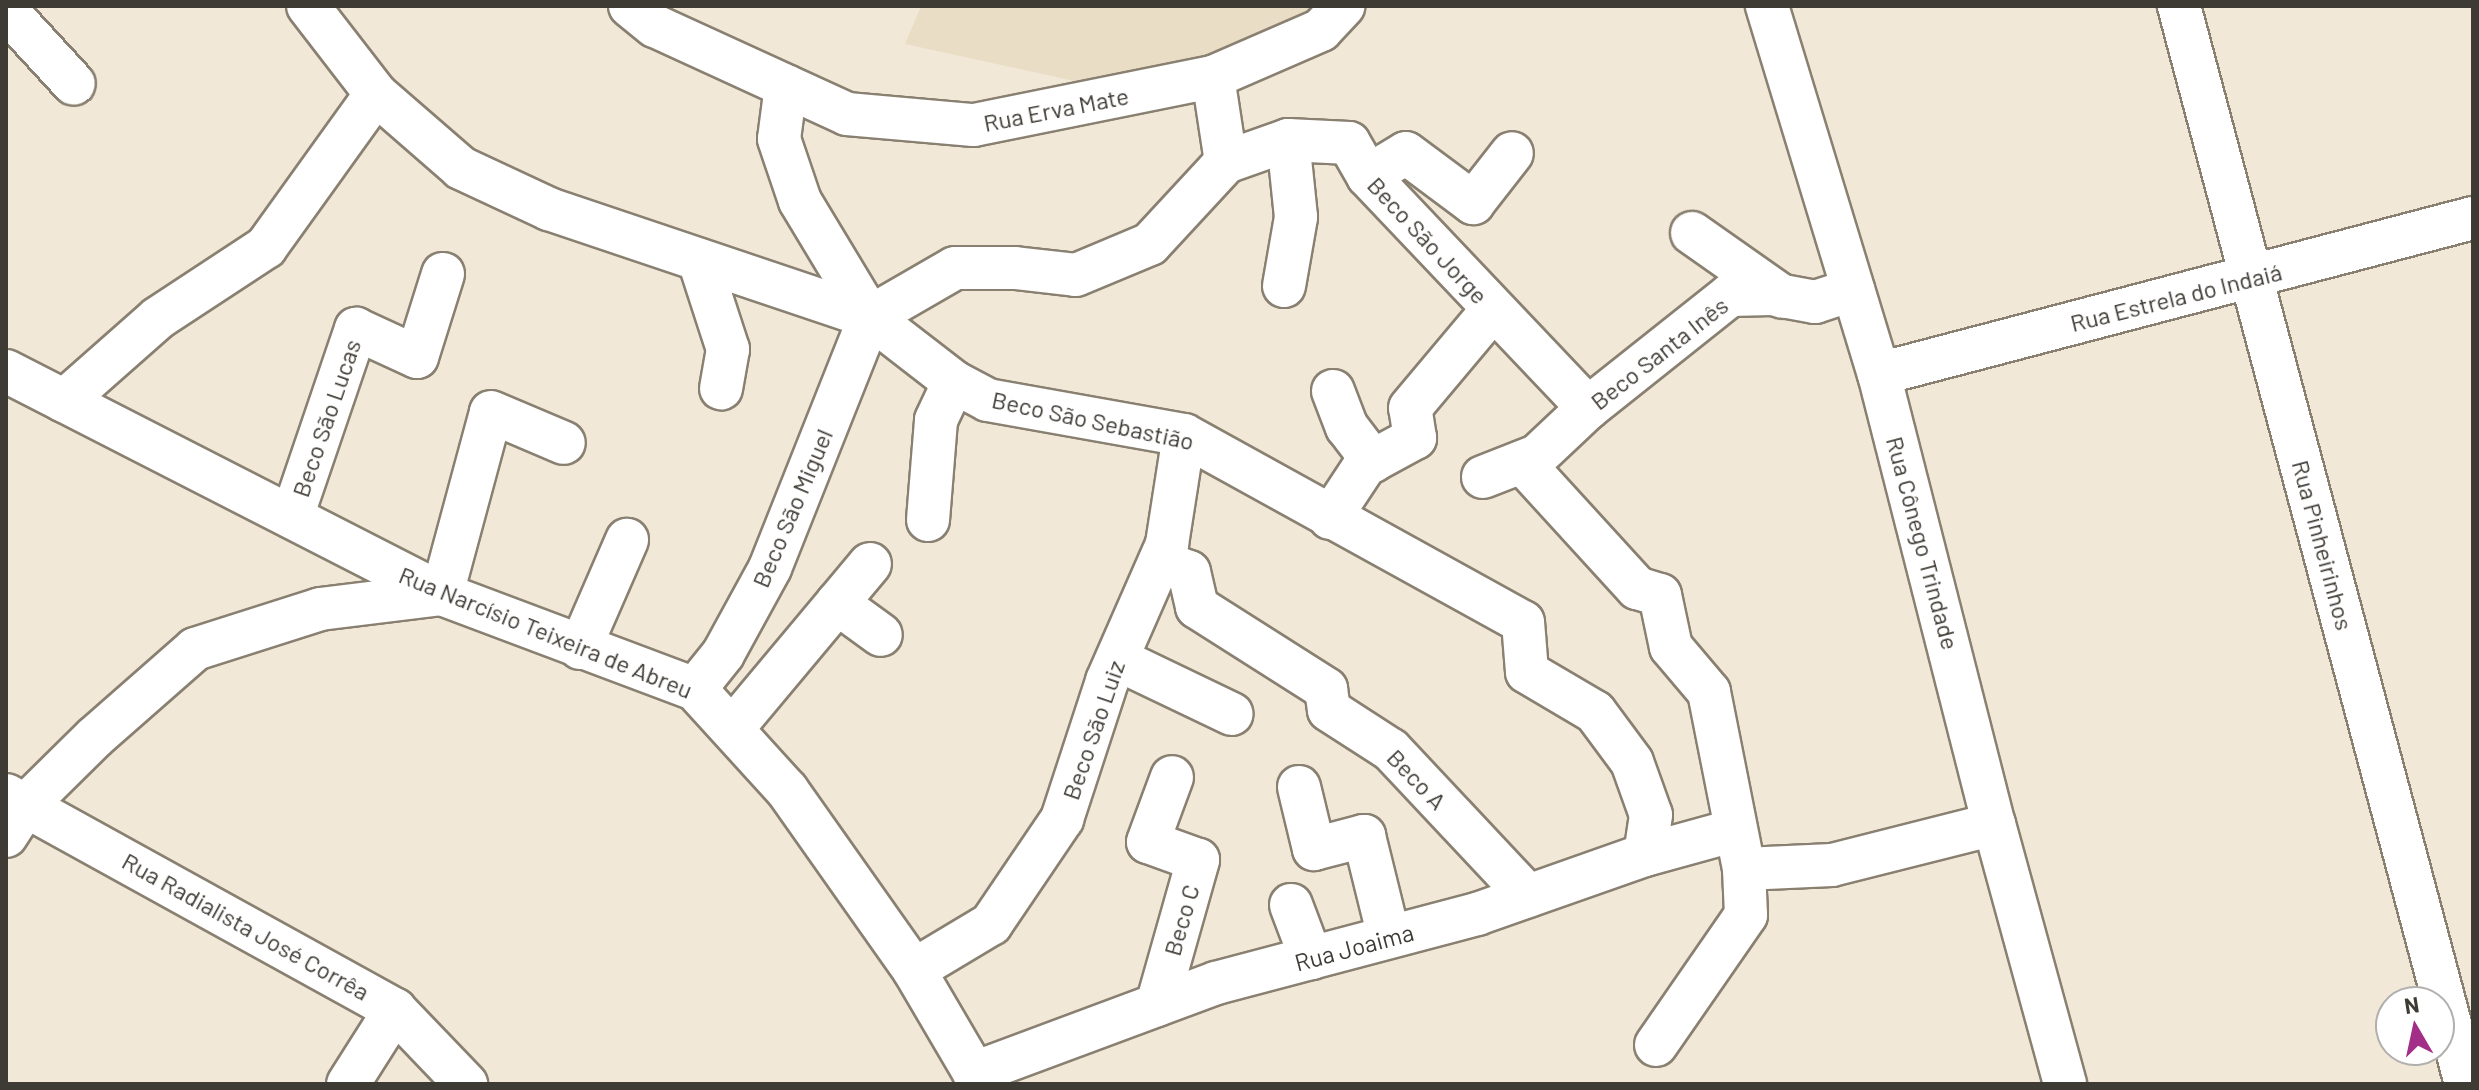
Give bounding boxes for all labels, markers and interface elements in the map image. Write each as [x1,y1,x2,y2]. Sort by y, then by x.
street label: Rua Erva Mate [981,81,1131,137]
street label: Beco São Jorge [1362,171,1494,309]
street label: Rua Estrela do Indaiá [2067,257,2285,337]
street label: Beco Santa Inês [1585,290,1733,416]
street label: Beco São Lucas [286,335,366,501]
street label: Beco São Sebastião [989,385,1197,455]
street label: Beco São Miguel [746,424,838,592]
street label: Rua Cônego Trindade [1881,433,1965,653]
street label: Rua Pinheirinhos [2286,457,2360,633]
street label: Rua Narcísio Teixeira de Abreu [395,560,697,704]
street label: Beco São Luiz [1056,657,1130,803]
street label: Beco A [1381,743,1453,815]
street label: Rua Radialista José Corrêa [117,846,375,1006]
street label: Beco C [1157,881,1205,959]
street label: Rua Joaima [1291,917,1417,977]
north arrow [2375,986,2455,1066]
text: N [2402,990,2421,1018]

